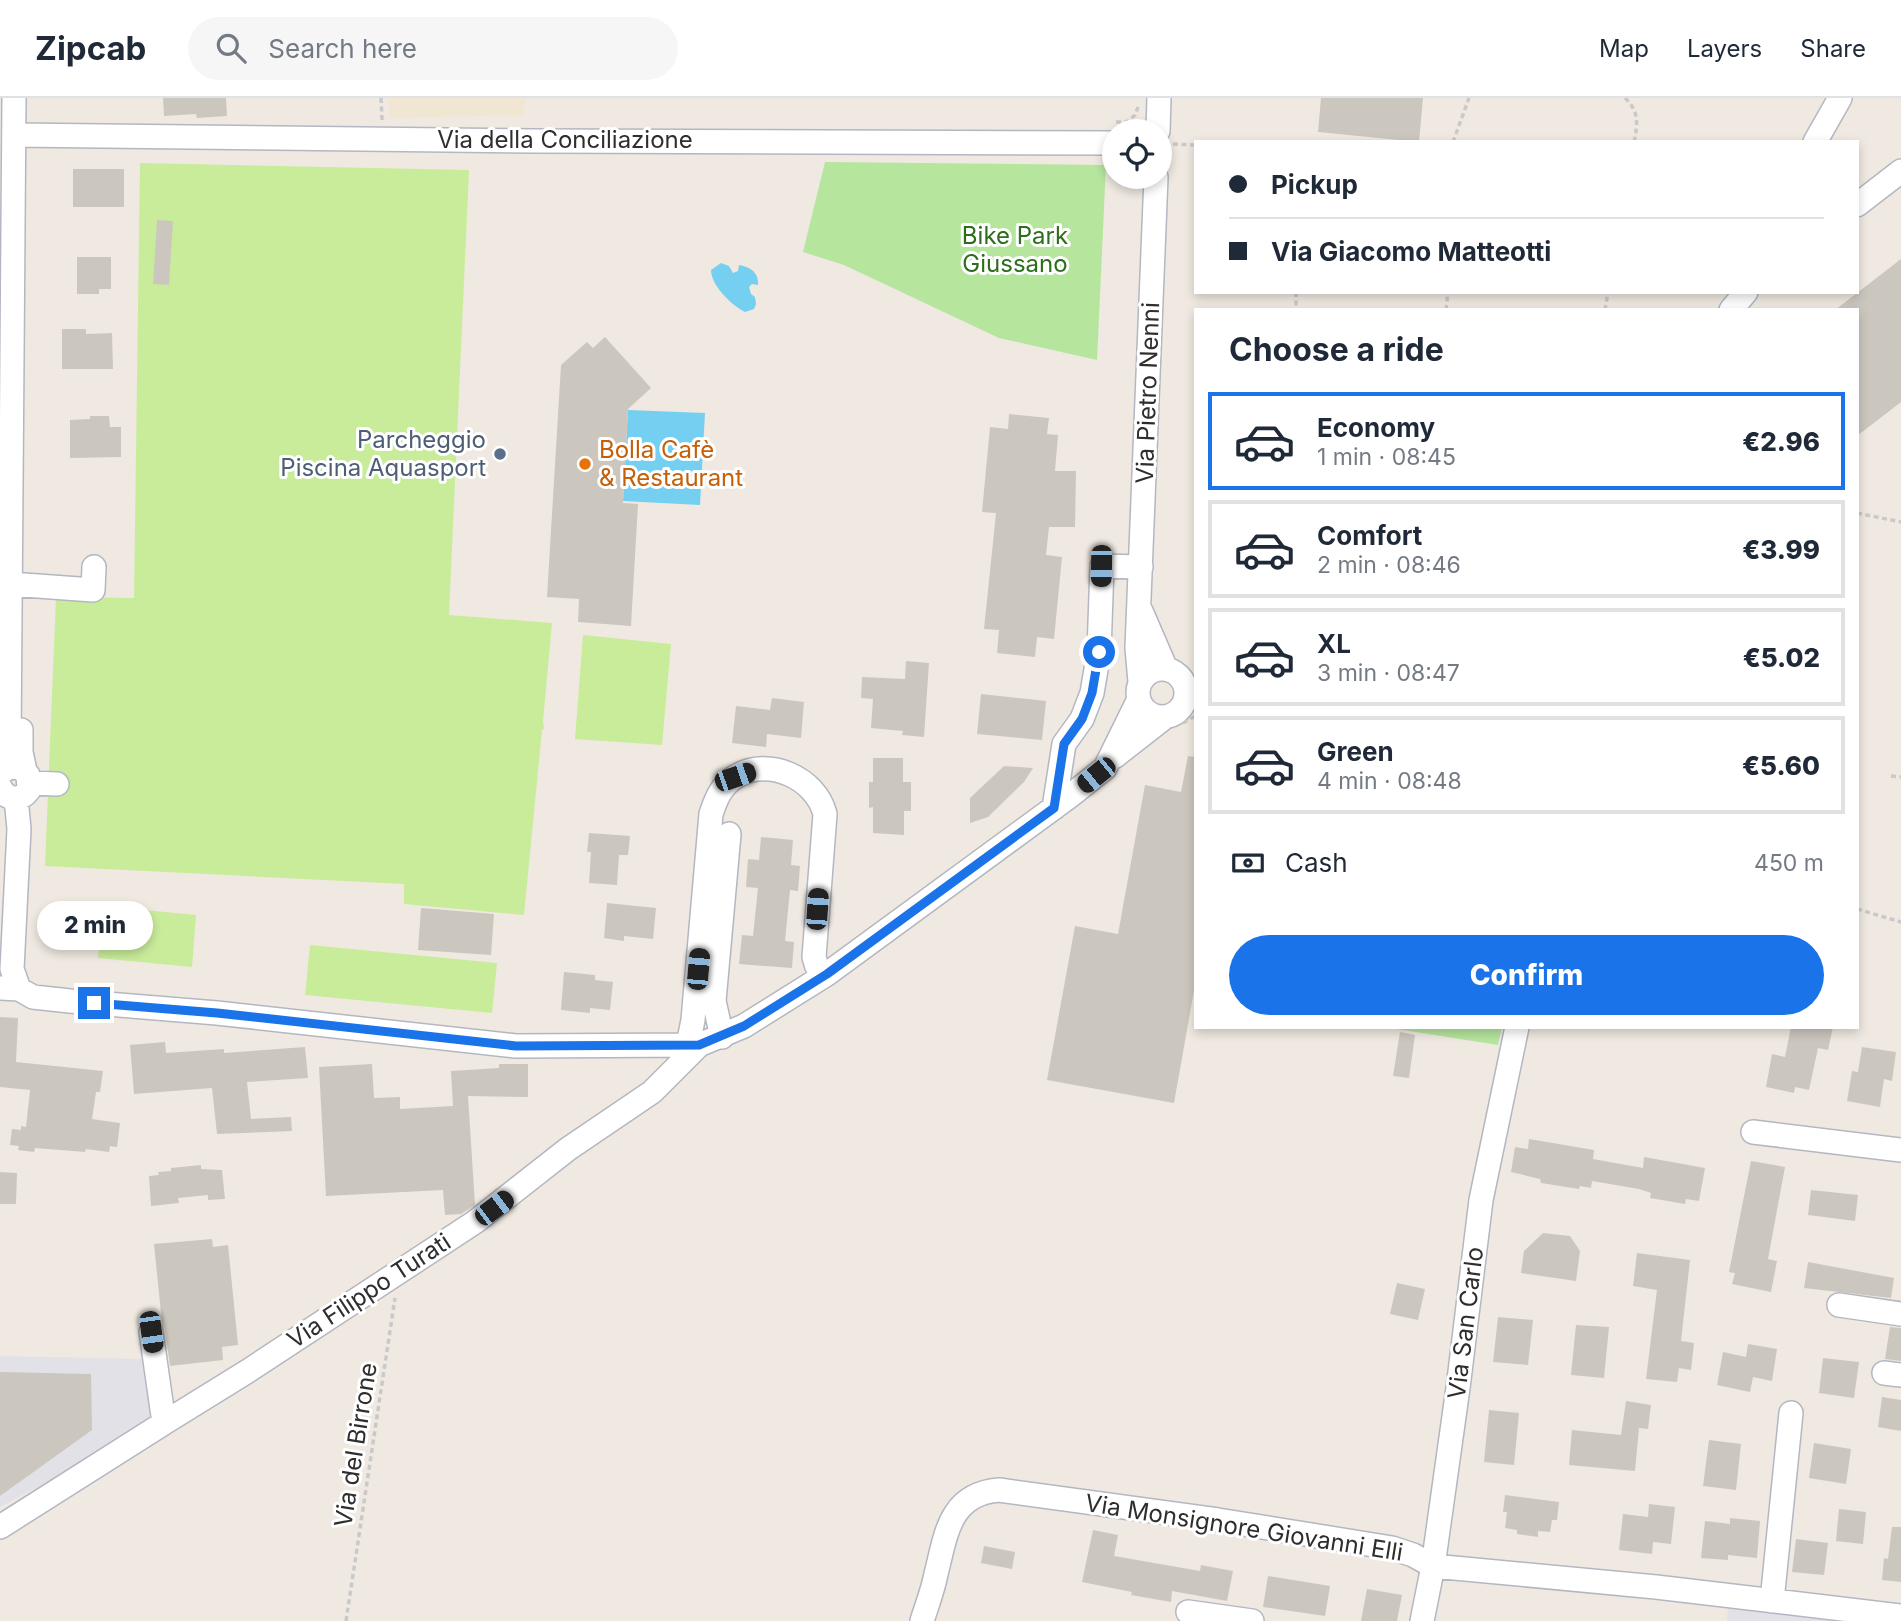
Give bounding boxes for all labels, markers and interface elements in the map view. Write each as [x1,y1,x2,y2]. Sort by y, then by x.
search box [188,17,678,80]
text: Zipcab [35,28,146,68]
icon: search [212,29,250,67]
text: Search here [268,33,417,64]
text: Map [1599,34,1649,63]
text: Layers [1687,34,1762,63]
text: Share [1800,34,1866,63]
map controls [1102,119,1172,189]
button: locate [1102,119,1172,189]
street label: Via della Conciliazione [437,125,693,154]
text: Pickup [1271,169,1358,200]
park label: Bike Park Giussano [962,221,1068,278]
text: Via Giacomo Matteotti [1271,236,1551,267]
street label: Via Pietro Nenni [1130,302,1165,484]
text: Choose a ride [1229,330,1444,369]
icon: car [1233,410,1296,473]
text: Economy [1317,412,1435,443]
place label: Parcheggio Piscina Aquasport [280,425,486,482]
text: €2.96 [1742,426,1820,457]
place label: Bolla Cafè & Restaurant [599,435,743,492]
text: 1 min · 08:45 [1317,443,1456,471]
marker: Parcheggio Piscina Aquasport [492,446,508,462]
marker: Bolla Cafè & Restaurant [577,456,593,472]
icon: car [1233,518,1296,581]
text: Comfort [1317,520,1422,551]
text: €3.99 [1742,534,1820,565]
car [1091,545,1112,587]
text: 2 min · 08:46 [1317,551,1461,579]
icon: car [1233,626,1296,689]
text: XL [1317,628,1351,659]
route start [1083,636,1115,668]
text: €5.02 [1743,642,1820,673]
text: 3 min · 08:47 [1317,659,1460,687]
icon: car [1233,734,1296,797]
text: Green [1317,736,1394,767]
text: €5.60 [1742,750,1820,781]
car [1074,754,1119,796]
car [712,760,759,794]
text: 4 min · 08:48 [1317,767,1462,795]
icon: cash [1229,844,1267,882]
text: Cash [1285,847,1348,878]
text: 450 m [1754,849,1824,877]
car [806,887,829,931]
callout: 2 min [36,902,152,950]
text: 2 min [64,911,126,939]
button: Confirm [1229,935,1824,1015]
car [686,947,711,991]
route end [78,987,110,1019]
car [471,1187,518,1229]
street label: Via Filippo Turati [282,1227,456,1354]
street label: Via San Carlo [1442,1245,1489,1401]
car [138,1310,165,1354]
street label: Via del Birrone [328,1361,383,1529]
street label: Via Monsignore Giovanni Elli [1083,1488,1405,1567]

